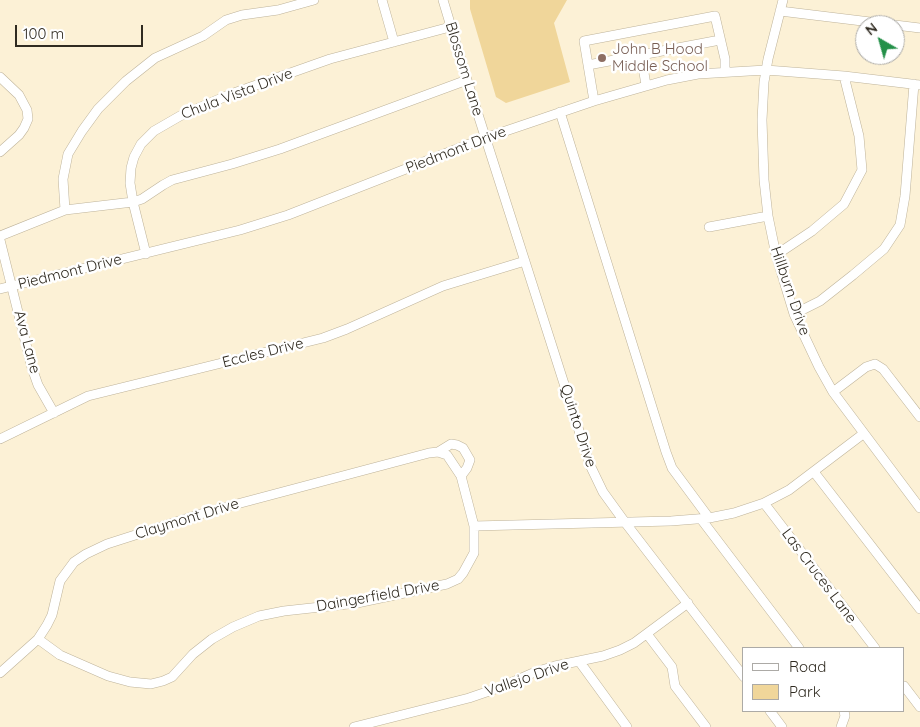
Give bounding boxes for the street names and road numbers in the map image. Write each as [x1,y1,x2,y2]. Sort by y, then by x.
street label: Blossom Lane [441,20,487,118]
street label: Chula Vista Drive [179,64,295,124]
street label: Piedmont Drive [403,123,509,177]
street label: Hillburn Drive [766,244,814,338]
street label: Piedmont Drive [16,250,124,294]
street label: Ava Lane [10,308,44,376]
street label: Eccles Drive [221,334,305,372]
street label: Quinto Drive [556,382,600,470]
street label: Claymont Drive [133,495,241,543]
street label: Las Cruces Lane [778,525,860,627]
street label: Daingerfield Drive [315,576,441,616]
street label: Vallejo Drive [483,655,571,701]

